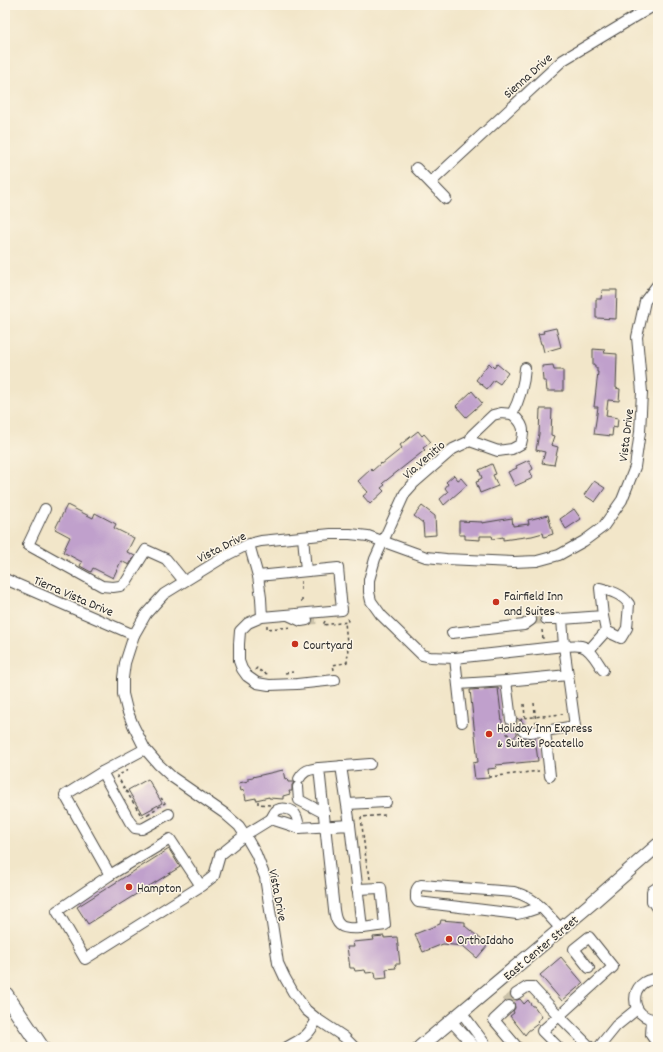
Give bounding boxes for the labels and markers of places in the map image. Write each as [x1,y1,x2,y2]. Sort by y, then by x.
place label: Fairfield Inn and Suites [504,588,563,622]
marker: Fairfield Inn and Suites [491,597,501,607]
place label: Courtyard [303,637,353,656]
marker: Courtyard [290,639,300,649]
place label: Holiday Inn Express & Suites Pocatello [497,720,593,754]
marker: Holiday Inn Express & Suites Pocatello [484,729,494,739]
place label: Hampton [137,880,181,899]
marker: Hampton [124,882,134,892]
place label: OrthoIdaho [457,932,514,951]
marker: OrthoIdaho [444,934,454,944]

